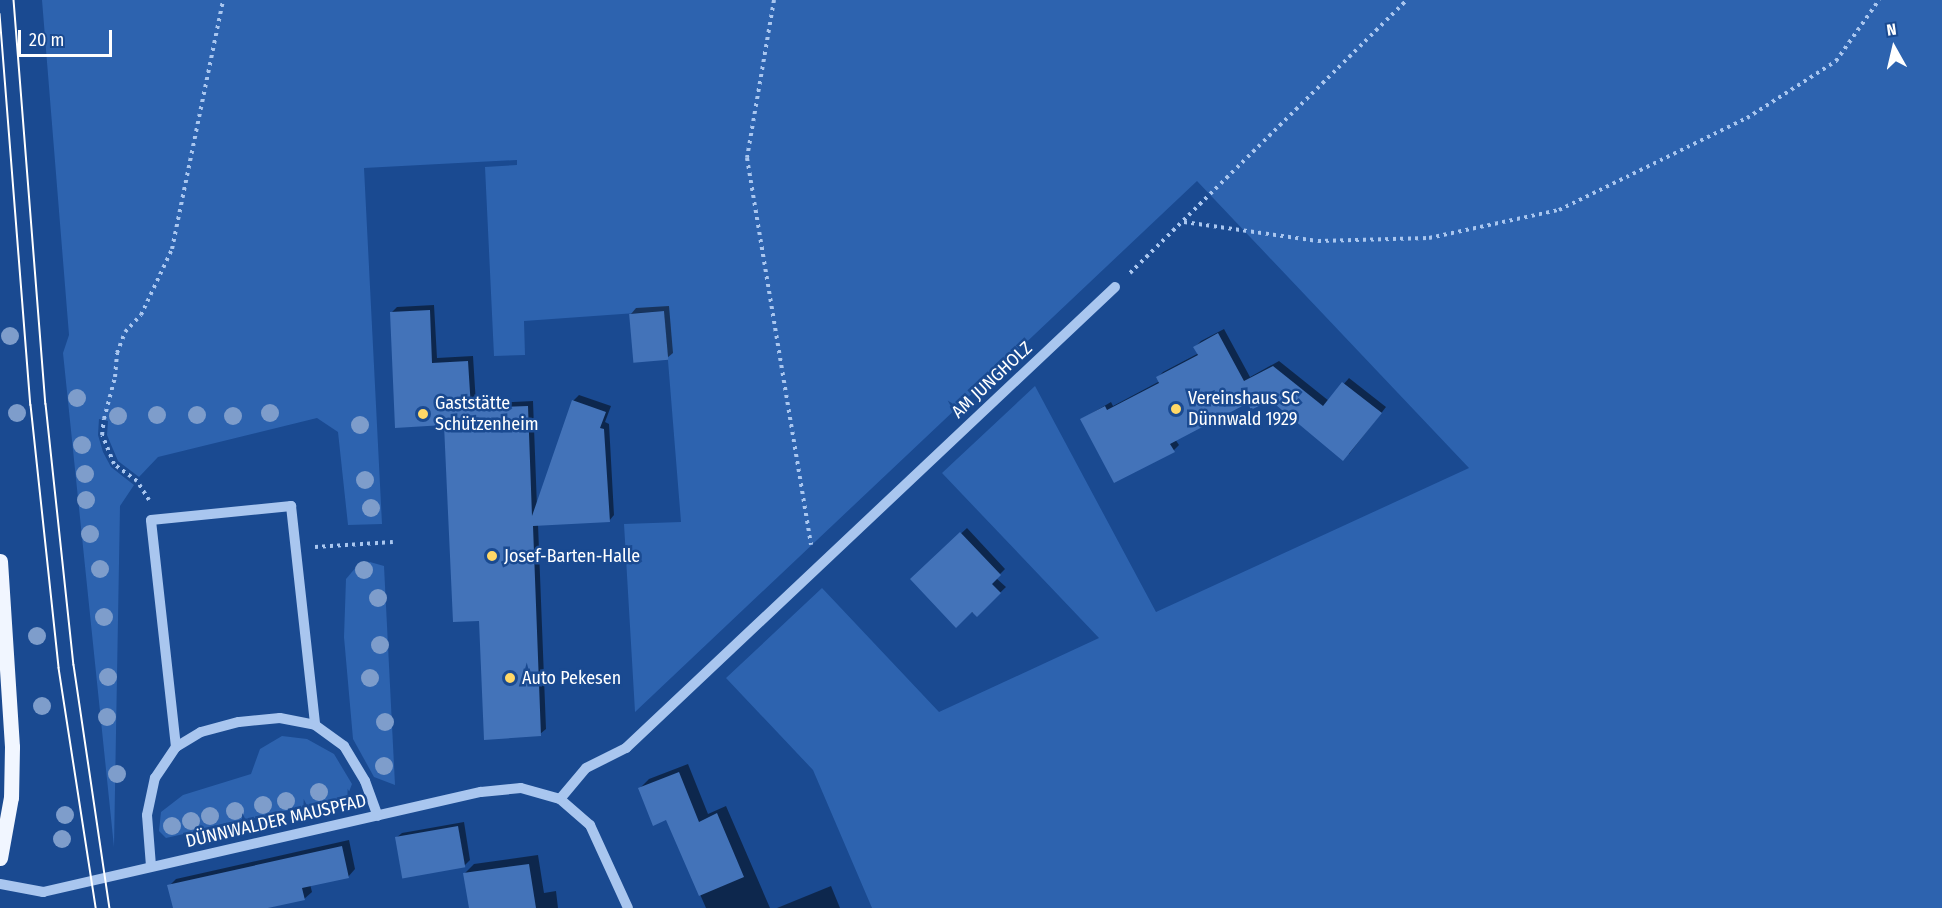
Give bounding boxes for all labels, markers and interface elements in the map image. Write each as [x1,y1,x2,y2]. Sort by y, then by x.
scale bar [21,18,116,56]
north arrow [1864,18,1924,78]
text: N [1885,20,1897,40]
text: 20 m [29,29,64,51]
street label: AM JUNGHOLZ [947,337,1037,423]
place label: Vereinshaus SC Dünnwald 1929 [1188,388,1300,430]
place label: Gaststätte Schützenheim [435,393,539,436]
marker: Vereinshaus SC Dünnwald 1929 [1169,402,1183,416]
marker: Gaststätte Schützenheim [416,407,430,421]
place label: Josef-Barten-Halle [504,545,640,567]
marker: Josef-Barten-Halle [485,549,499,563]
place label: Auto Pekesen [522,667,621,689]
marker: Auto Pekesen [503,671,517,685]
street label: DÜNNWALDER MAUSPFAD [184,790,368,852]

